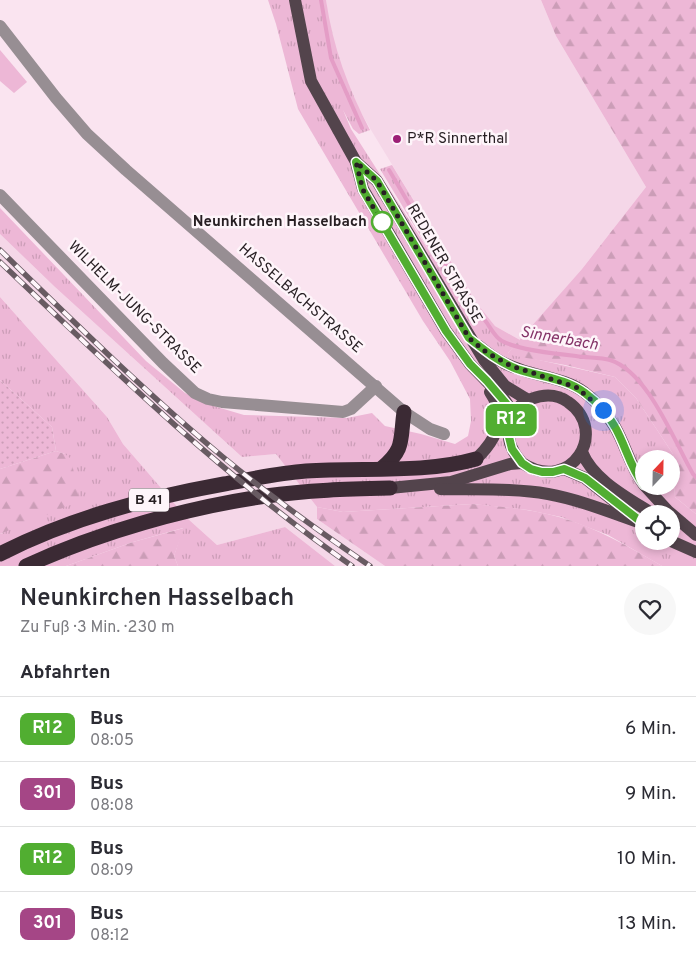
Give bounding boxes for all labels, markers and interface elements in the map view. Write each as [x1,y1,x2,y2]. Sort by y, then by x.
place label: P*R Sinnerthal [407,130,508,149]
marker: P*R Sinnerthal [391,133,403,145]
street label: REDENER STRASSE [402,201,486,327]
marker: Neunkirchen Hasselbach [371,211,393,233]
place label: Neunkirchen Hasselbach [193,213,367,232]
street label: WILHELM-JUNG-STRASSE [64,238,204,378]
street label: HASSELBACHSTRASSE [234,240,366,358]
water label: Sinnerbach [519,322,600,356]
your location [591,398,616,423]
line badge: R12 [482,404,540,436]
text: R12 [496,408,526,431]
north arrow [635,450,680,495]
map controls [635,450,680,550]
road number: B 41 [129,488,169,512]
button: locate [635,505,680,550]
button: heart [624,583,676,635]
text: Neunkirchen Hasselbach [20,584,294,614]
text: Zu Fuß · 3 Min. · 230 m [20,618,174,638]
text: Abfahrten [20,661,110,685]
text: Bus [90,707,124,731]
text: R12 [32,717,63,740]
text: 6 Min. [625,717,676,741]
text: 08:05 [90,731,134,751]
text: Bus [90,772,124,796]
text: 301 [33,782,62,805]
text: 9 Min. [625,782,676,806]
text: 08:08 [90,796,134,816]
text: Bus [90,837,124,861]
text: R12 [32,847,63,870]
text: 10 Min. [617,847,676,871]
text: 08:09 [90,861,133,881]
text: Bus [90,902,124,926]
text: 301 [33,912,62,935]
text: 13 Min. [618,912,676,936]
text: 08:12 [90,926,129,946]

